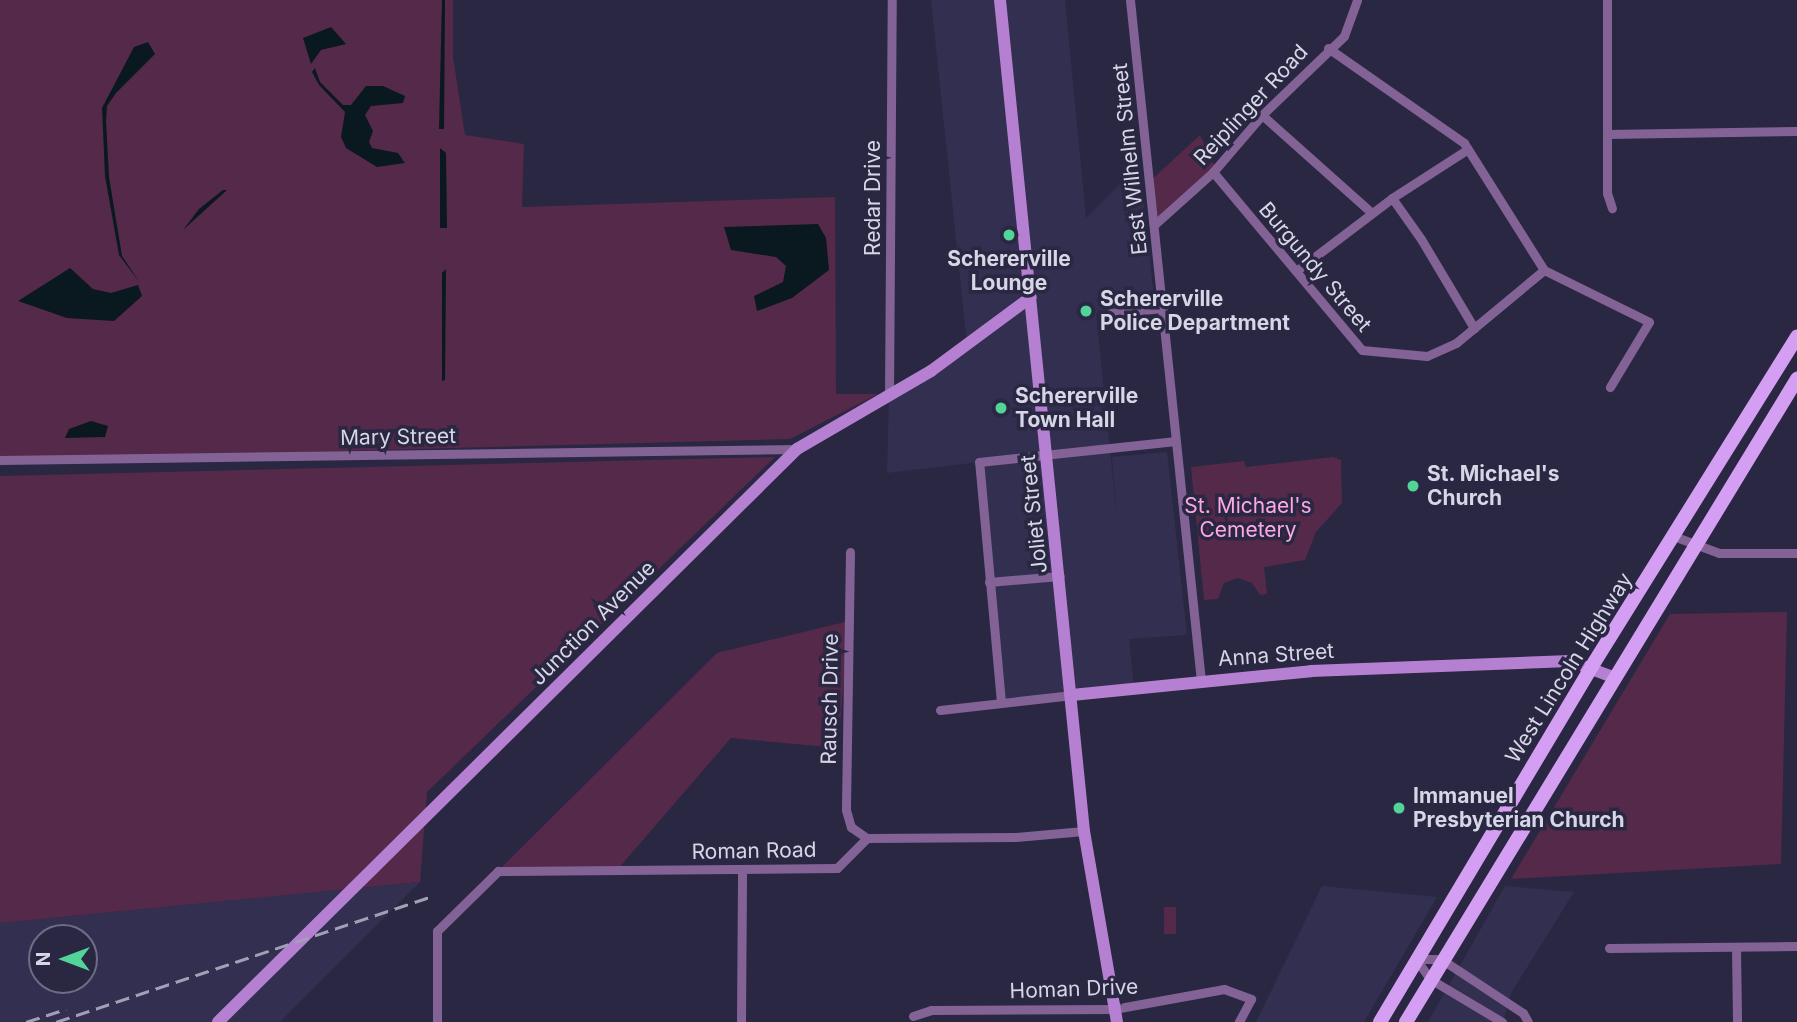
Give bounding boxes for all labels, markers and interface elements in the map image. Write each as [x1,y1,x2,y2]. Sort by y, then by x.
street label: Reiplinger Road [1189,40,1313,170]
street label: East Wilhelm Street [1107,62,1153,256]
street label: Redar Drive [860,140,886,256]
street label: Burgundy Street [1253,197,1377,337]
marker: Schererville Lounge [1001,227,1017,243]
place label: Schererville Lounge [947,246,1071,296]
place label: Schererville Police Department [1100,286,1290,336]
marker: Schererville Police Department [1078,303,1094,319]
place label: Schererville Town Hall [1015,383,1138,433]
marker: Schererville Town Hall [993,400,1009,416]
street label: Mary Street [340,423,456,451]
street label: Joliet Street [1015,453,1053,575]
place label: St. Michael's Church [1427,461,1560,511]
marker: St. Michael's Church [1405,478,1421,494]
park label: St. Michael's Cemetery [1184,493,1312,543]
street label: Junction Avenue [526,556,660,690]
street label: West Lincoln Highway [1500,568,1638,768]
street label: Rausch Drive [816,633,844,765]
street label: Anna Street [1217,638,1335,672]
place label: Immanuel Presbyterian Church [1413,783,1625,833]
marker: Immanuel Presbyterian Church [1391,800,1407,816]
street label: Roman Road [691,837,817,865]
north arrow [28,924,98,994]
text: N [32,952,55,966]
street label: Homan Drive [1009,974,1139,1004]

